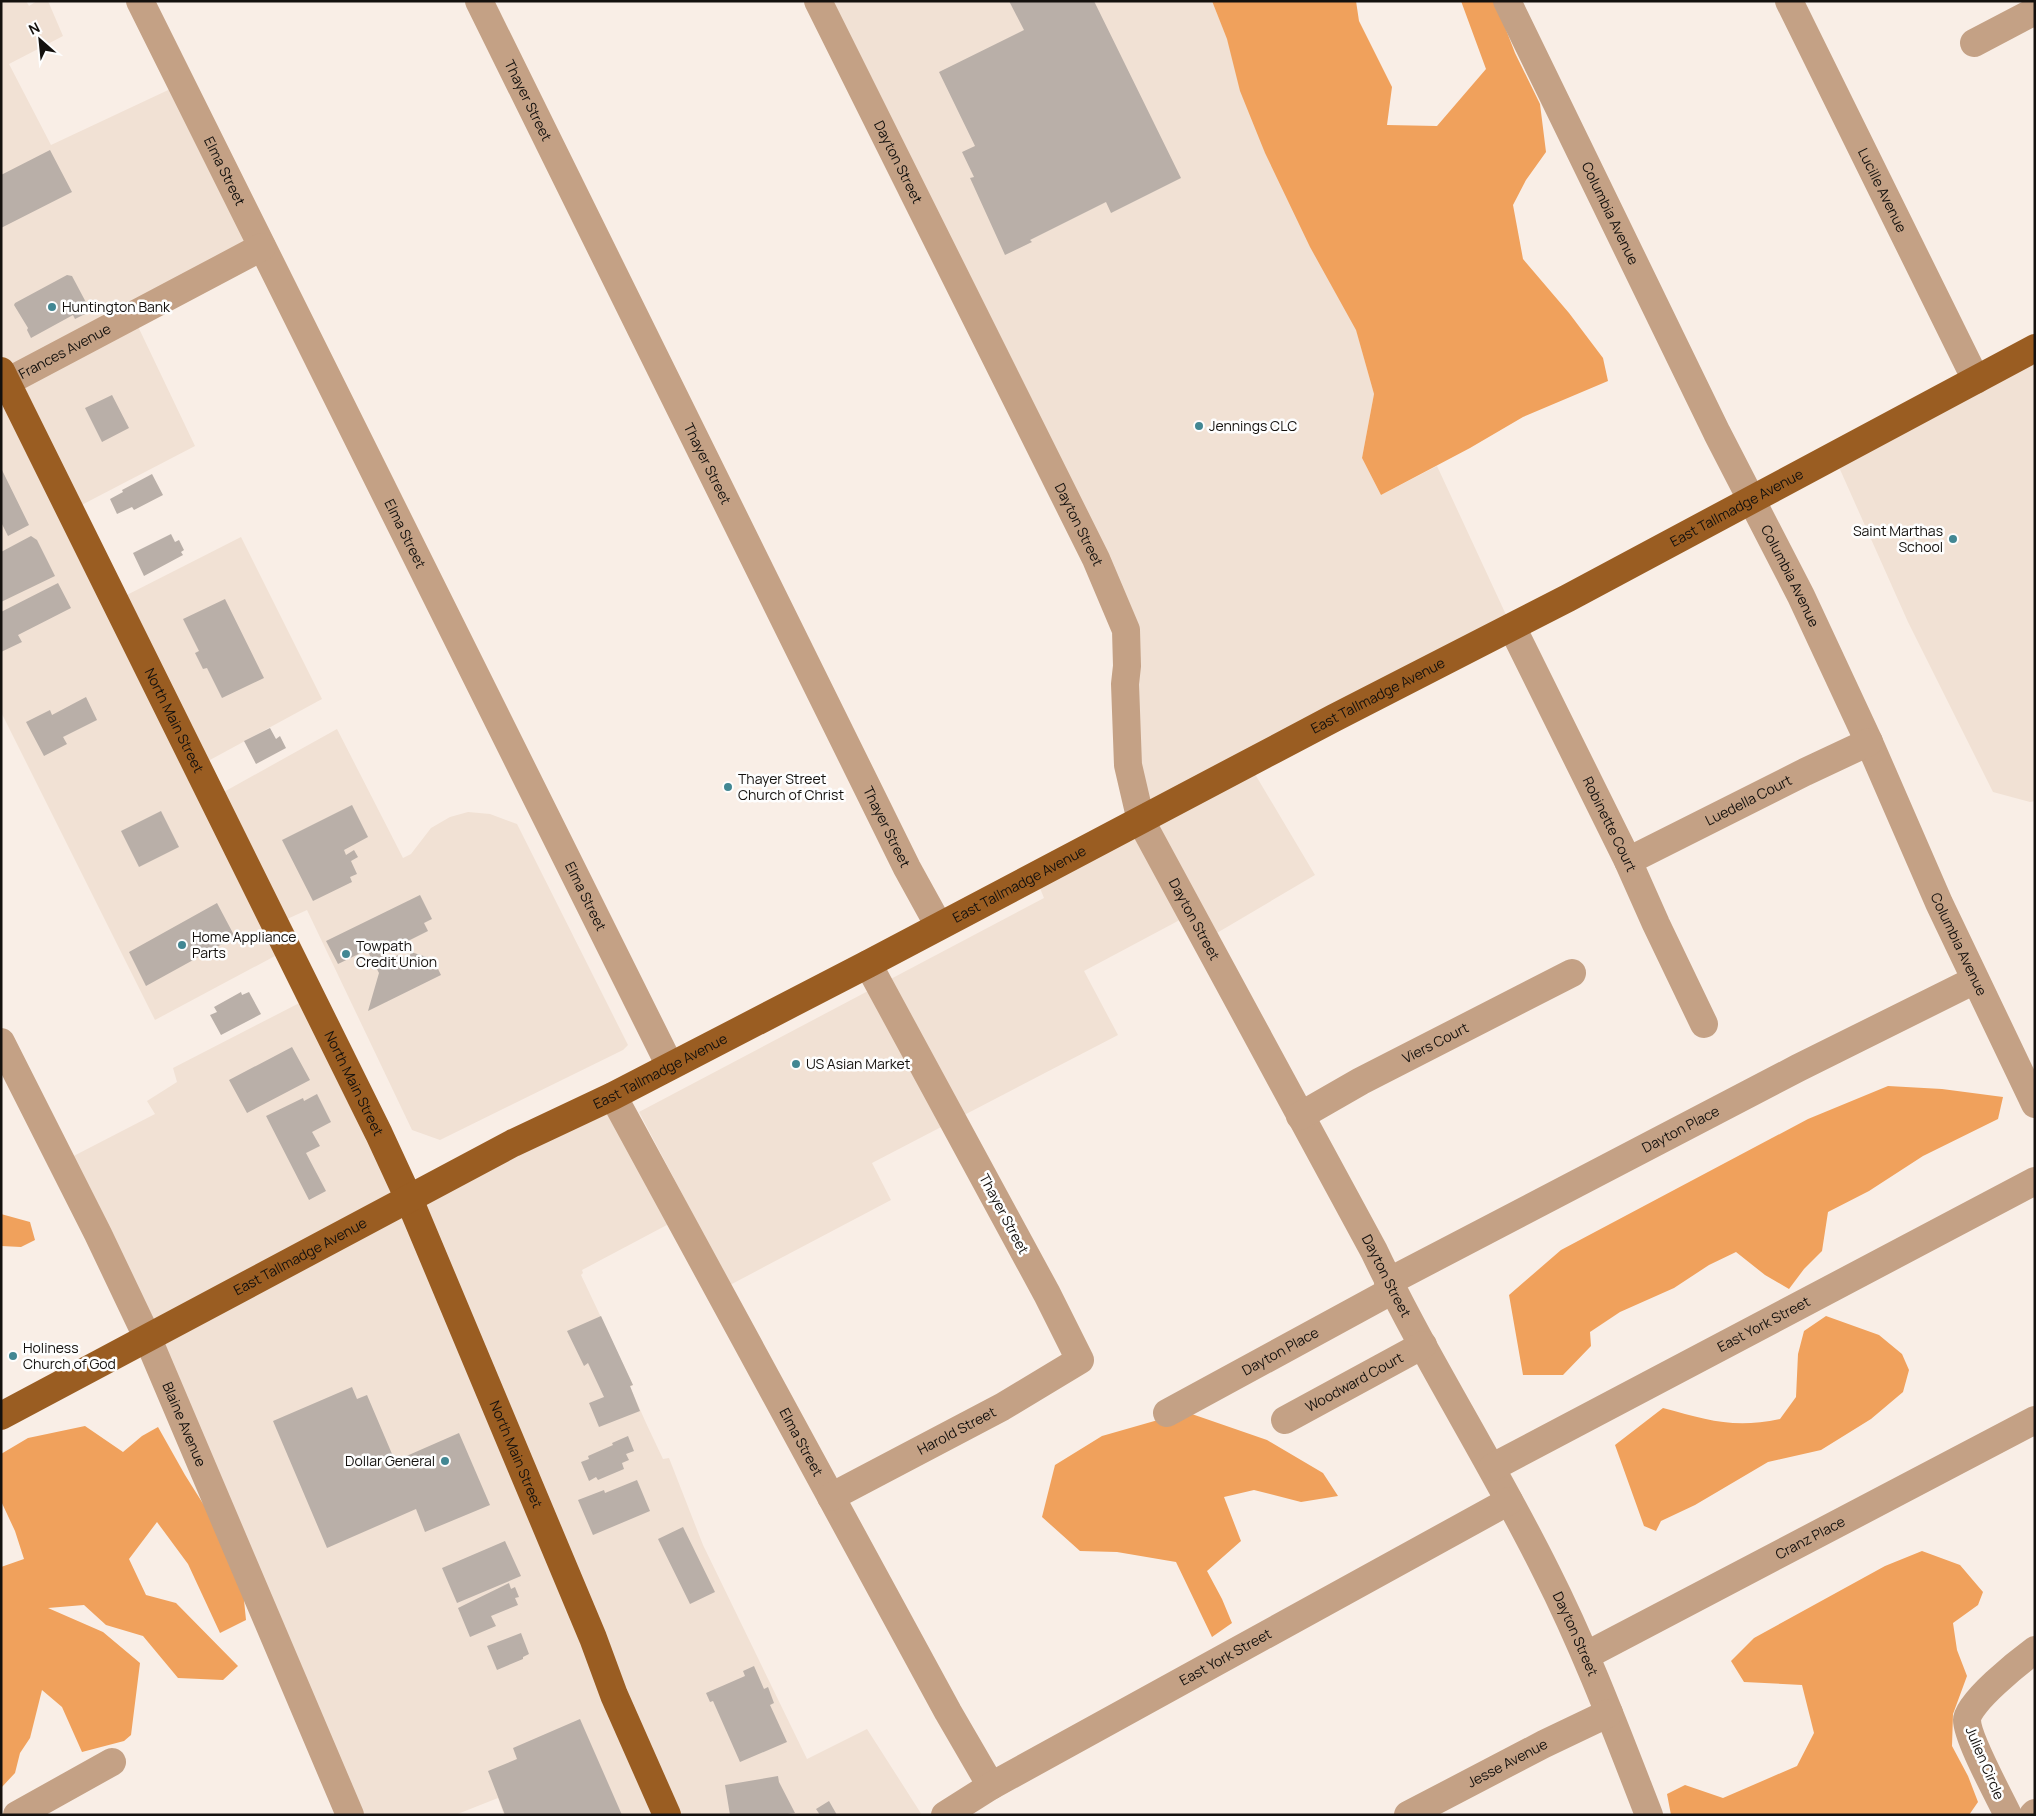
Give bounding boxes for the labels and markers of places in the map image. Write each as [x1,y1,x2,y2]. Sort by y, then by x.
place label: Huntington Bank [62,297,171,316]
marker: Huntington Bank [46,301,58,313]
place label: Jennings CLC [1209,416,1297,435]
marker: Jennings CLC [1193,420,1205,432]
place label: Saint Marthas School [1853,521,1943,556]
marker: Saint Marthas School [1947,533,1959,545]
place label: Thayer Street Church of Christ [738,769,844,804]
marker: Thayer Street Church of Christ [722,781,734,793]
place label: Home Appliance Parts [192,927,296,962]
place label: Towpath Credit Union [356,936,437,971]
marker: Home Appliance Parts [176,939,188,951]
marker: Towpath Credit Union [340,948,352,960]
place label: US Asian Market [806,1054,911,1073]
marker: US Asian Market [790,1058,802,1070]
place label: Holiness Church of God [23,1338,116,1373]
marker: Holiness Church of God [7,1350,19,1362]
place label: Dollar General [345,1451,435,1470]
marker: Dollar General [439,1455,451,1467]

